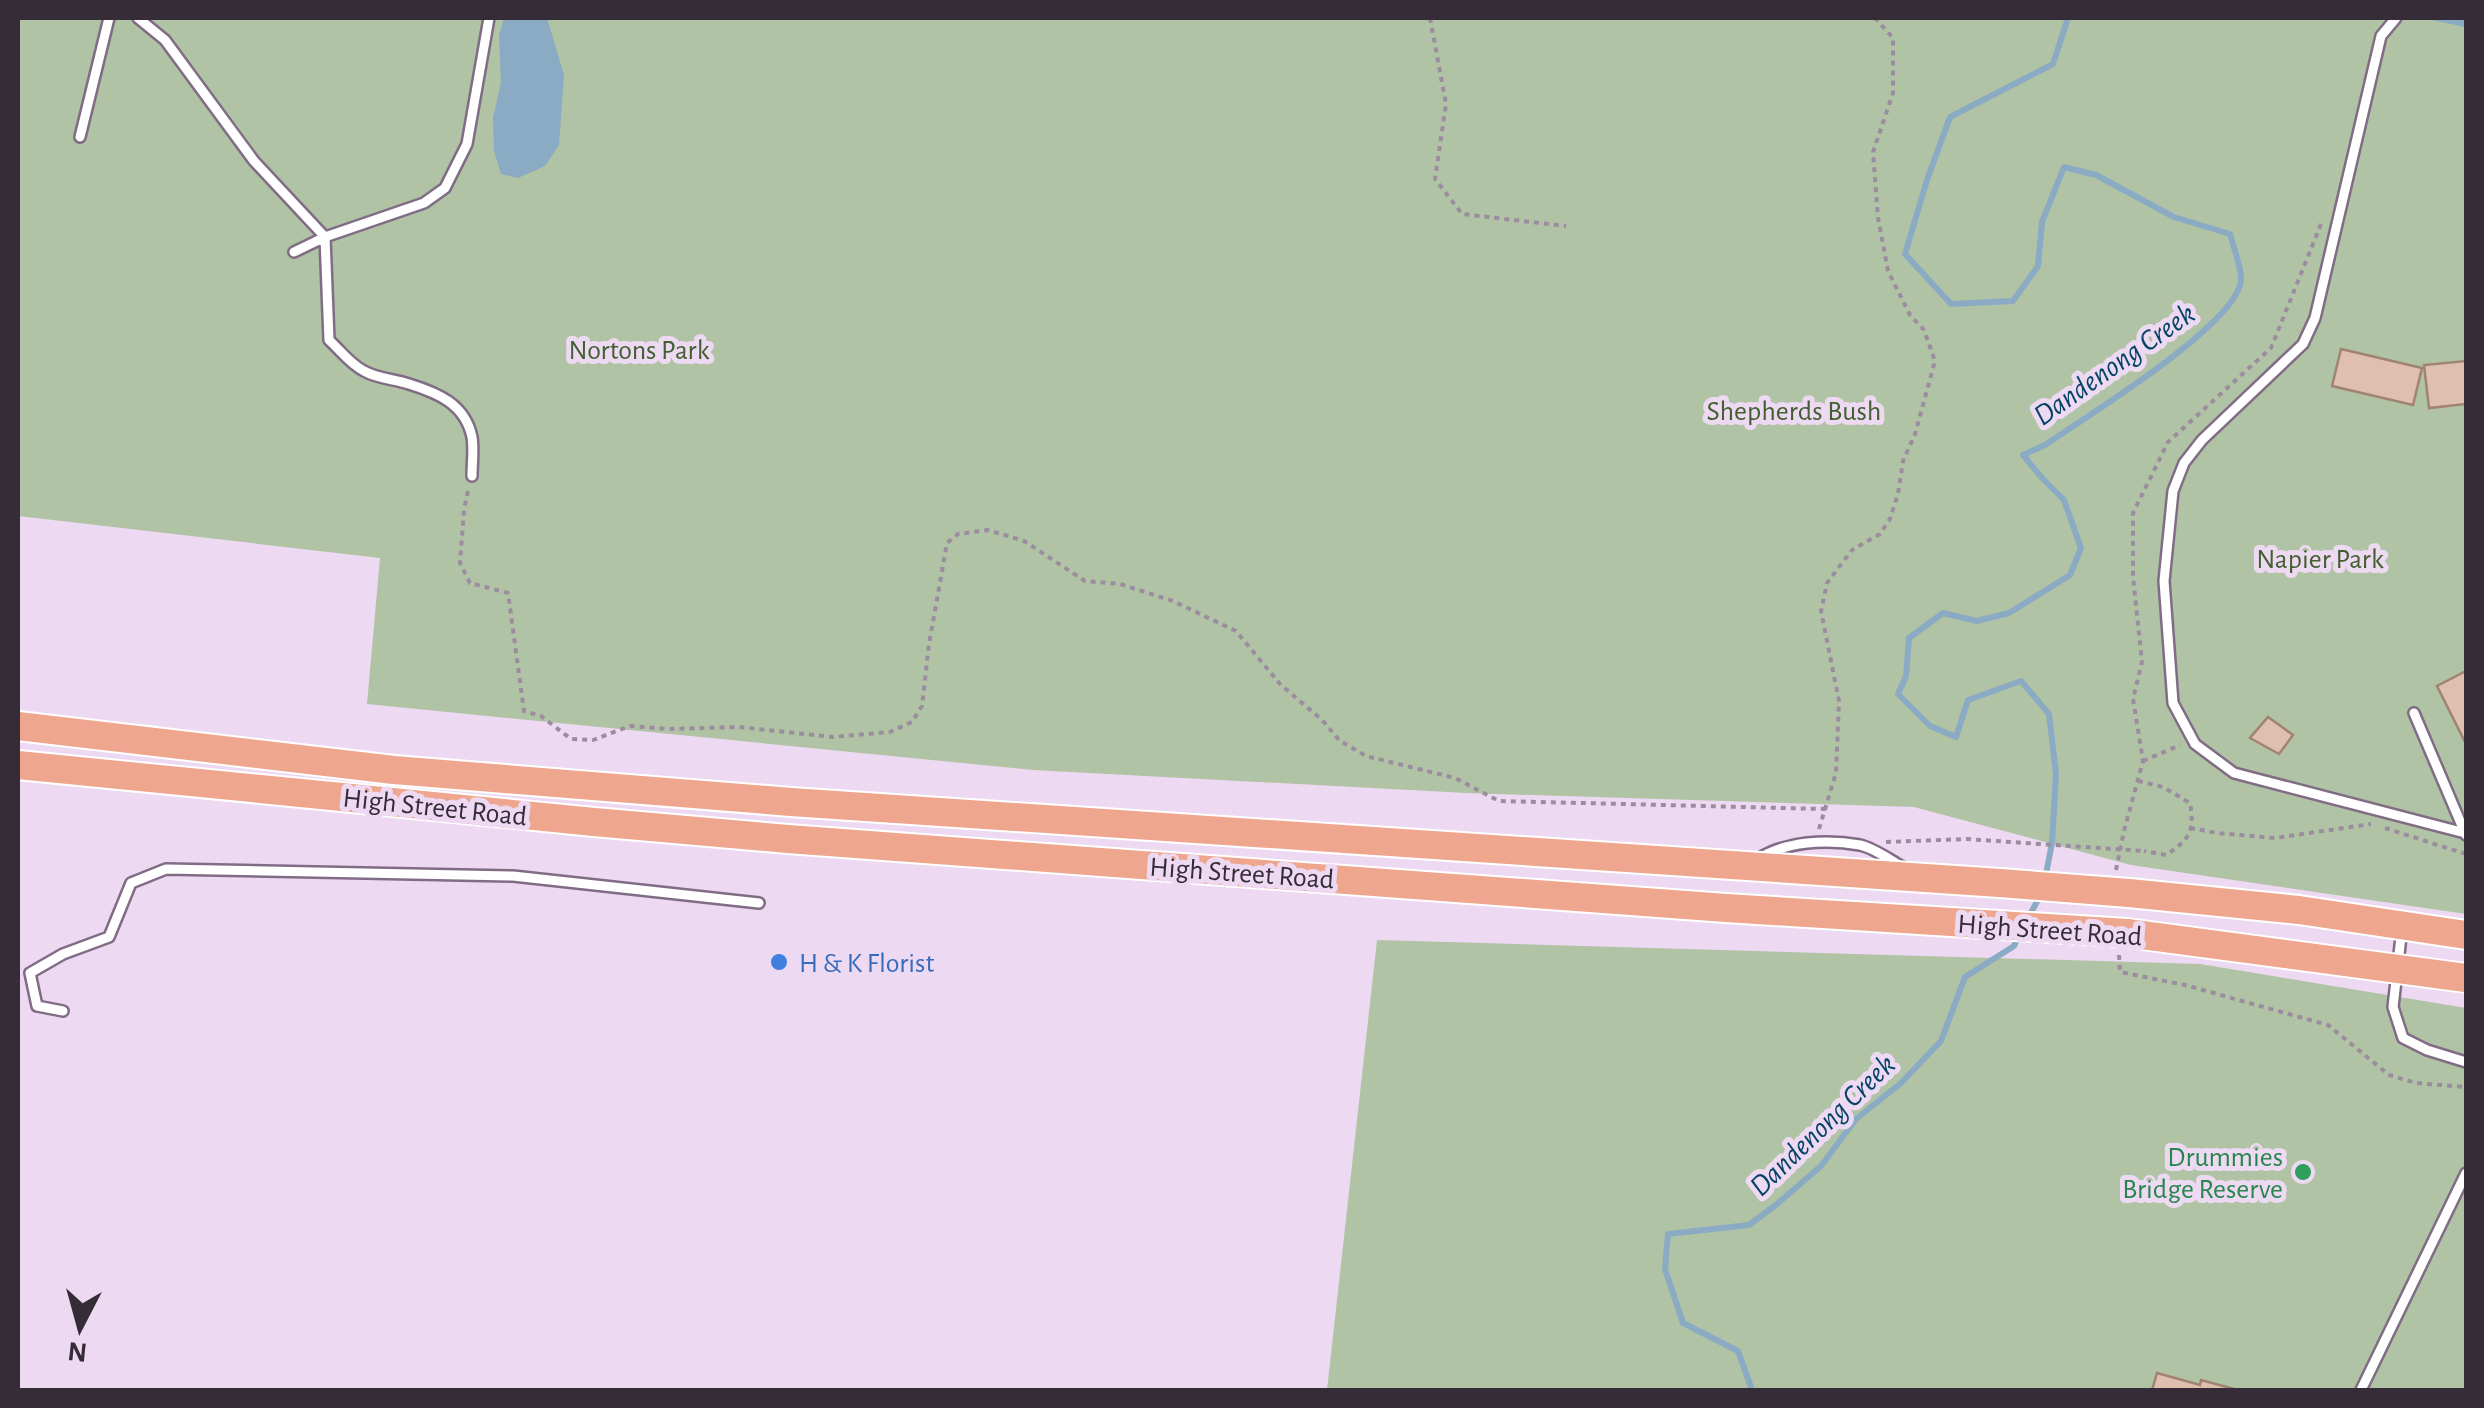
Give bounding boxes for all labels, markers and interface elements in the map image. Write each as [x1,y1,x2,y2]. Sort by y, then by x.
water label: Dandenong Creek [2029,298,2201,431]
park label: Nortons Park [569,337,710,365]
park label: Shepherds Bush [1707,398,1881,426]
park label: Napier Park [2256,546,2384,574]
street label: High Street Road [341,784,528,832]
street label: High Street Road [1149,854,1335,894]
street label: High Street Road [1957,911,2143,951]
place label: H & K Florist [799,950,934,978]
marker: H & K Florist [768,951,790,973]
water label: Dandenong Creek [1744,1049,1901,1202]
place label: Drummies Bridge Reserve [2122,1144,2283,1204]
marker: Drummies Bridge Reserve [2292,1161,2314,1183]
north arrow [30,1278,130,1378]
text: N [66,1336,89,1366]

